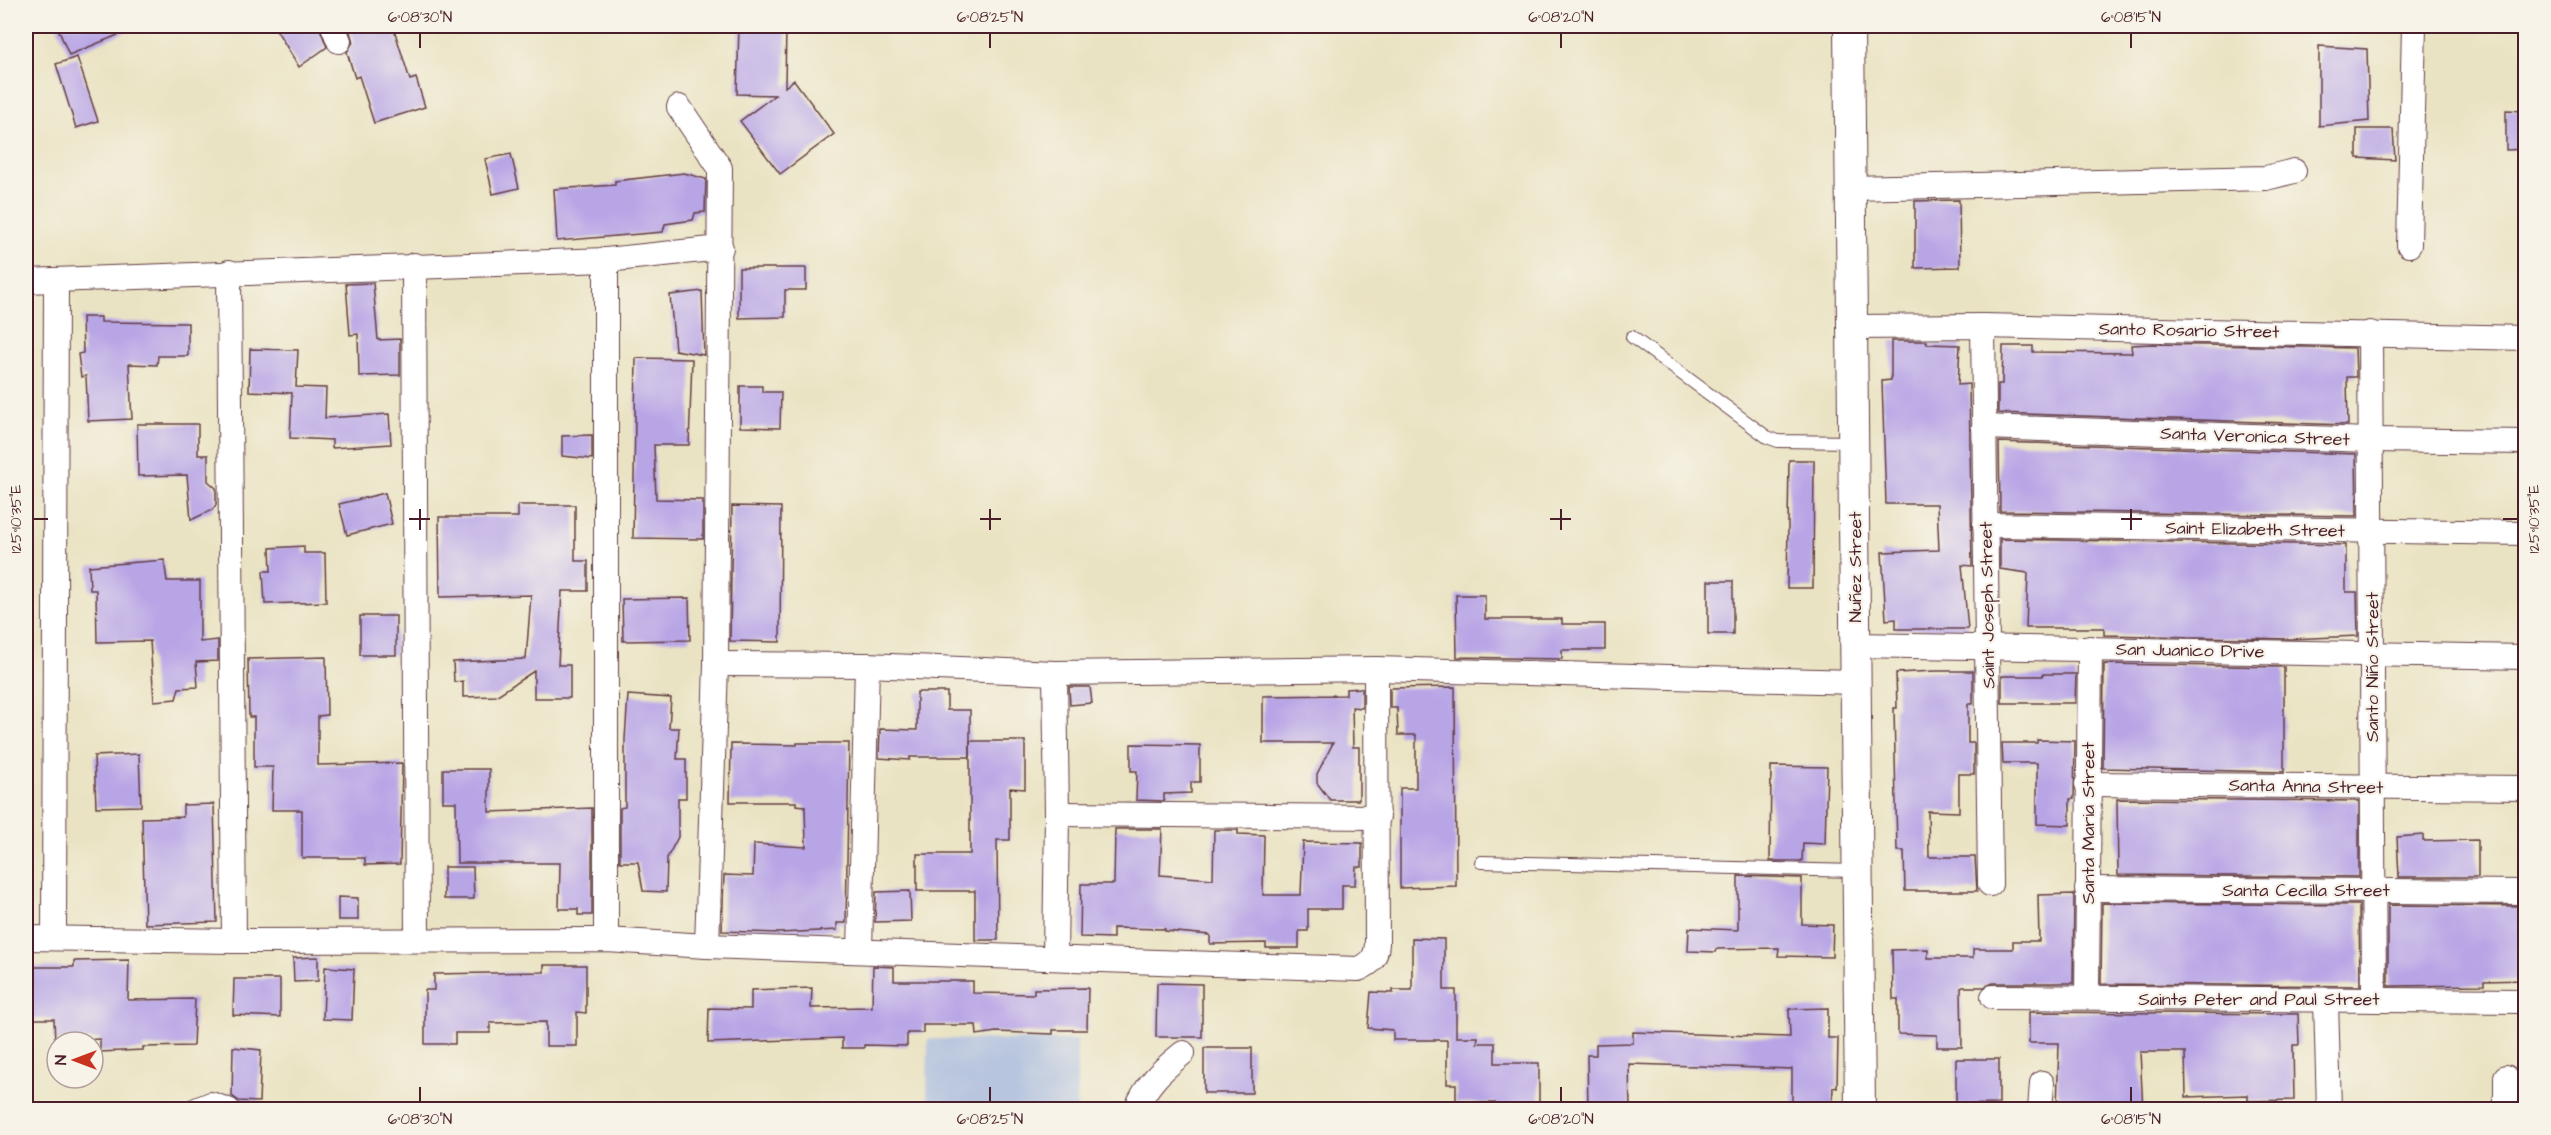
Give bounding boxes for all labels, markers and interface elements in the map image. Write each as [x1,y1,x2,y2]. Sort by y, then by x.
text: 6°08'30"N [388,7,452,28]
text: 6°08'25"N [957,7,1023,28]
text: 6°08'20"N [1528,7,1594,28]
text: 6°08'15"N [2101,7,2161,28]
street label: Santo Rosario Street [2098,316,2280,345]
street label: Santa Veronica Street [2160,421,2351,452]
text: 125°10'35"E [6,484,27,553]
text: 125°10'35"E [2524,484,2545,553]
street label: Nuñez Street [1843,511,1868,622]
street label: Saint Elizabeth Street [2165,515,2346,544]
street label: Saint Joseph Street [1974,521,2001,689]
street label: Santo Niño Street [2360,591,2385,742]
street label: San Juanico Drive [2115,637,2265,664]
street label: Santa Maria Street [2076,741,2101,904]
street label: Santa Anna Street [2228,773,2384,800]
street label: Santa Cecilla Street [2222,878,2390,903]
street label: Saints Peter and Paul Street [2138,987,2380,1012]
north arrow [45,1030,105,1090]
text: N [50,1055,72,1065]
text: 6°08'30"N [388,1109,452,1130]
text: 6°08'25"N [957,1109,1023,1130]
text: 6°08'20"N [1528,1109,1594,1130]
text: 6°08'15"N [2101,1109,2161,1130]

